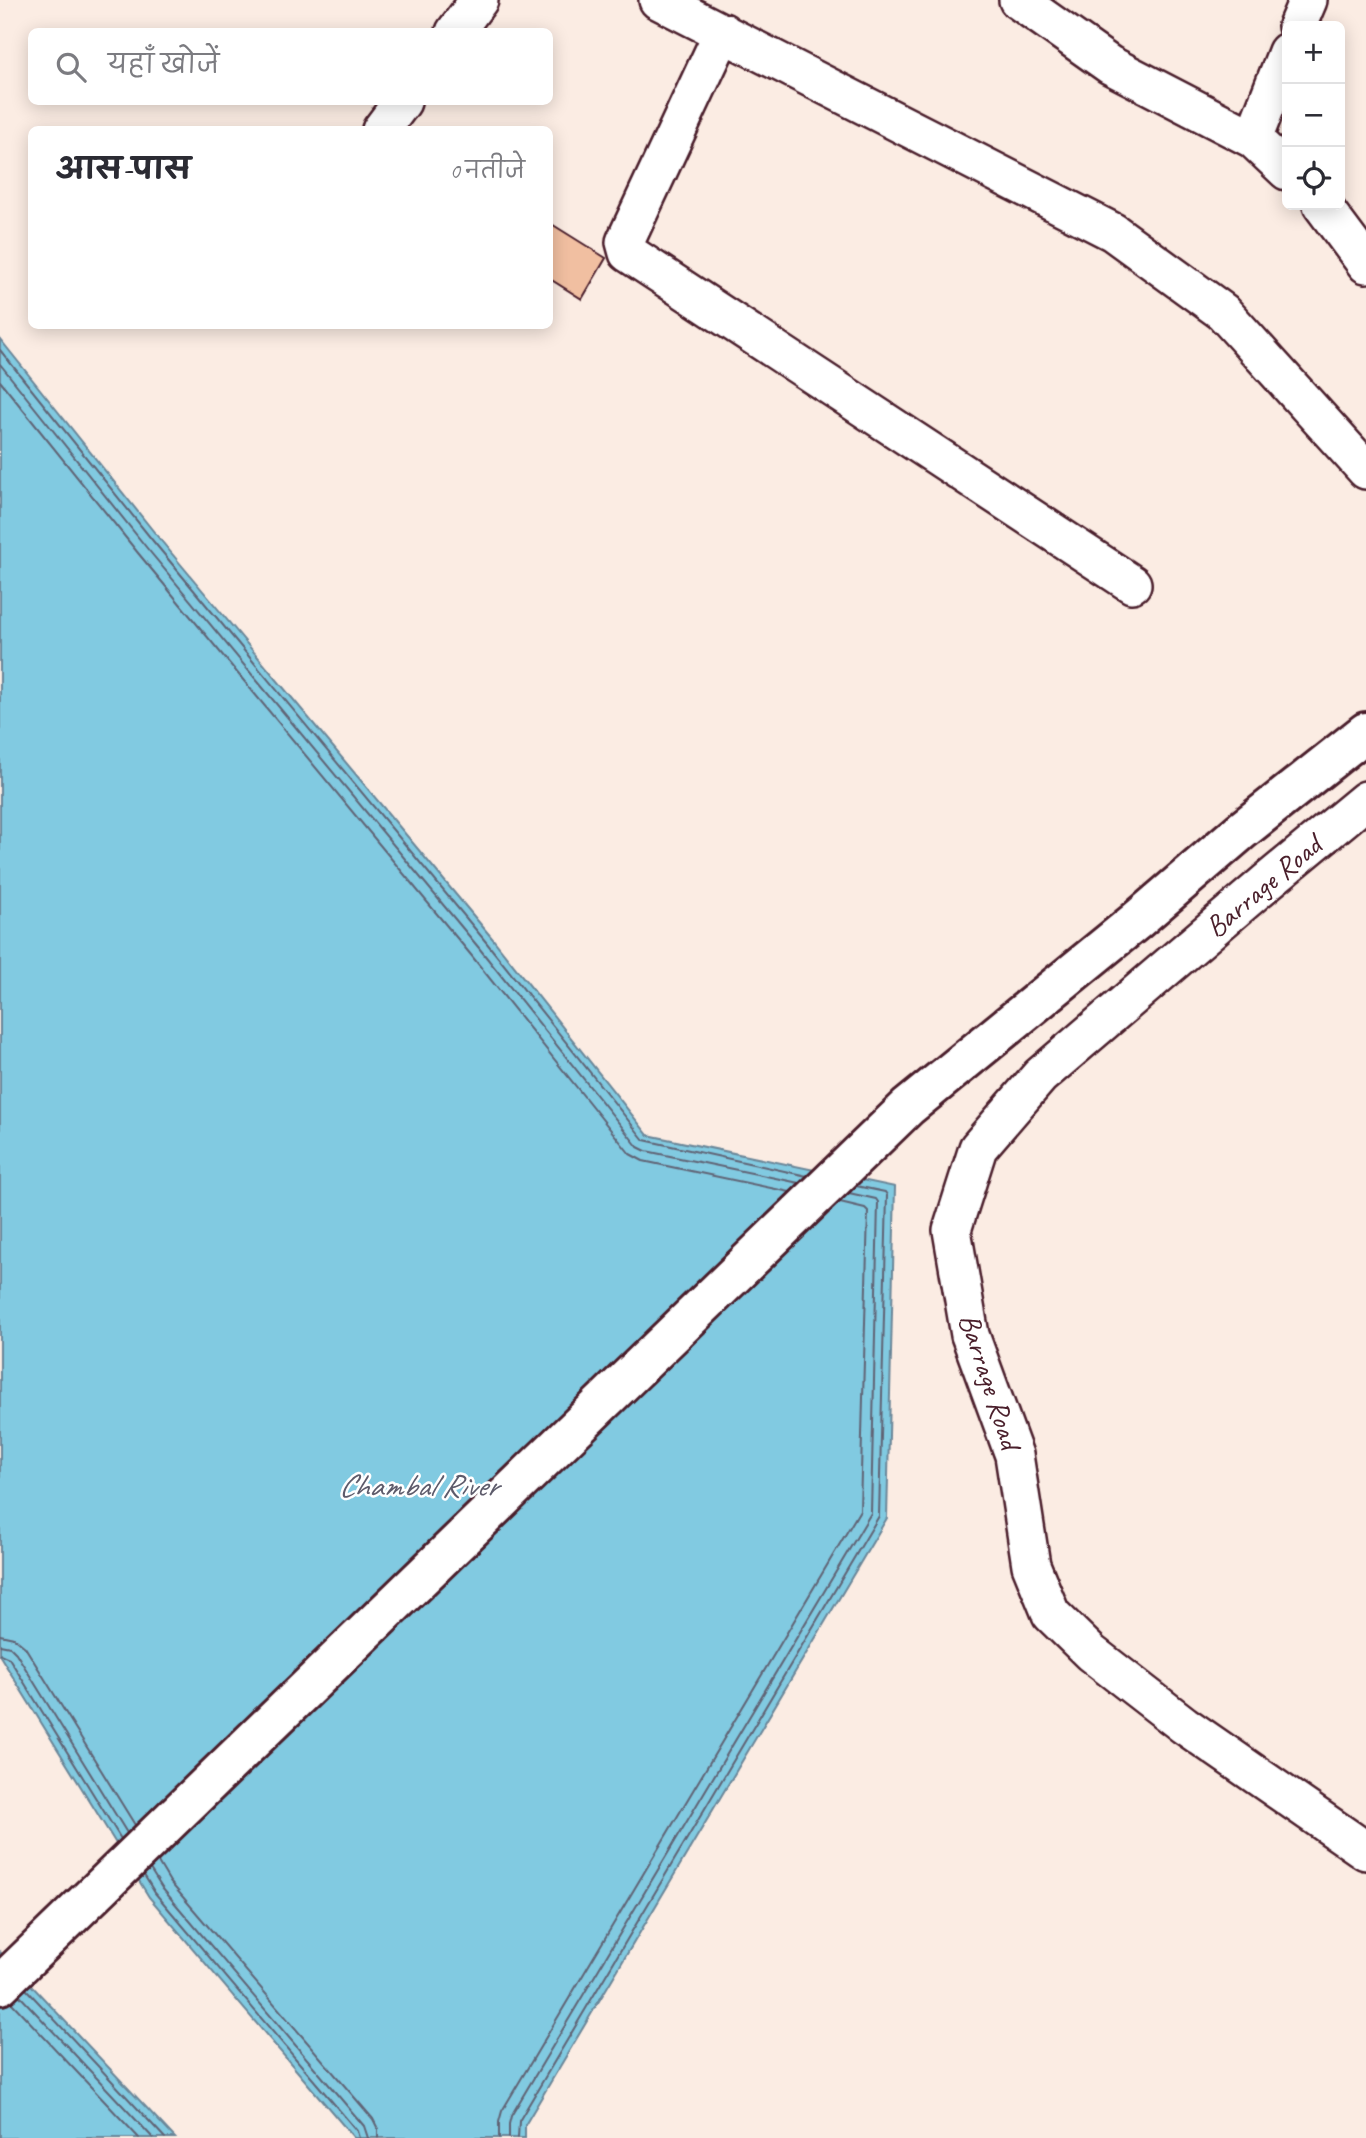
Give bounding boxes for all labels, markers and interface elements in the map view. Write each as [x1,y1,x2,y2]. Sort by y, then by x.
map controls [1282,21,1345,210]
button: + [1282,21,1345,84]
search box [28,28,553,105]
icon: search [52,48,90,86]
text: यहाँ खोजें [108,48,219,81]
button: − [1282,84,1345,147]
button: locate [1282,147,1345,210]
text: आस-पास [56,150,191,188]
text: 0 नतीजे [449,156,525,185]
street label: Barrage Road [1197,824,1332,946]
street label: Barrage Road [950,1308,1031,1458]
water label: Chambal River [338,1465,503,1506]

